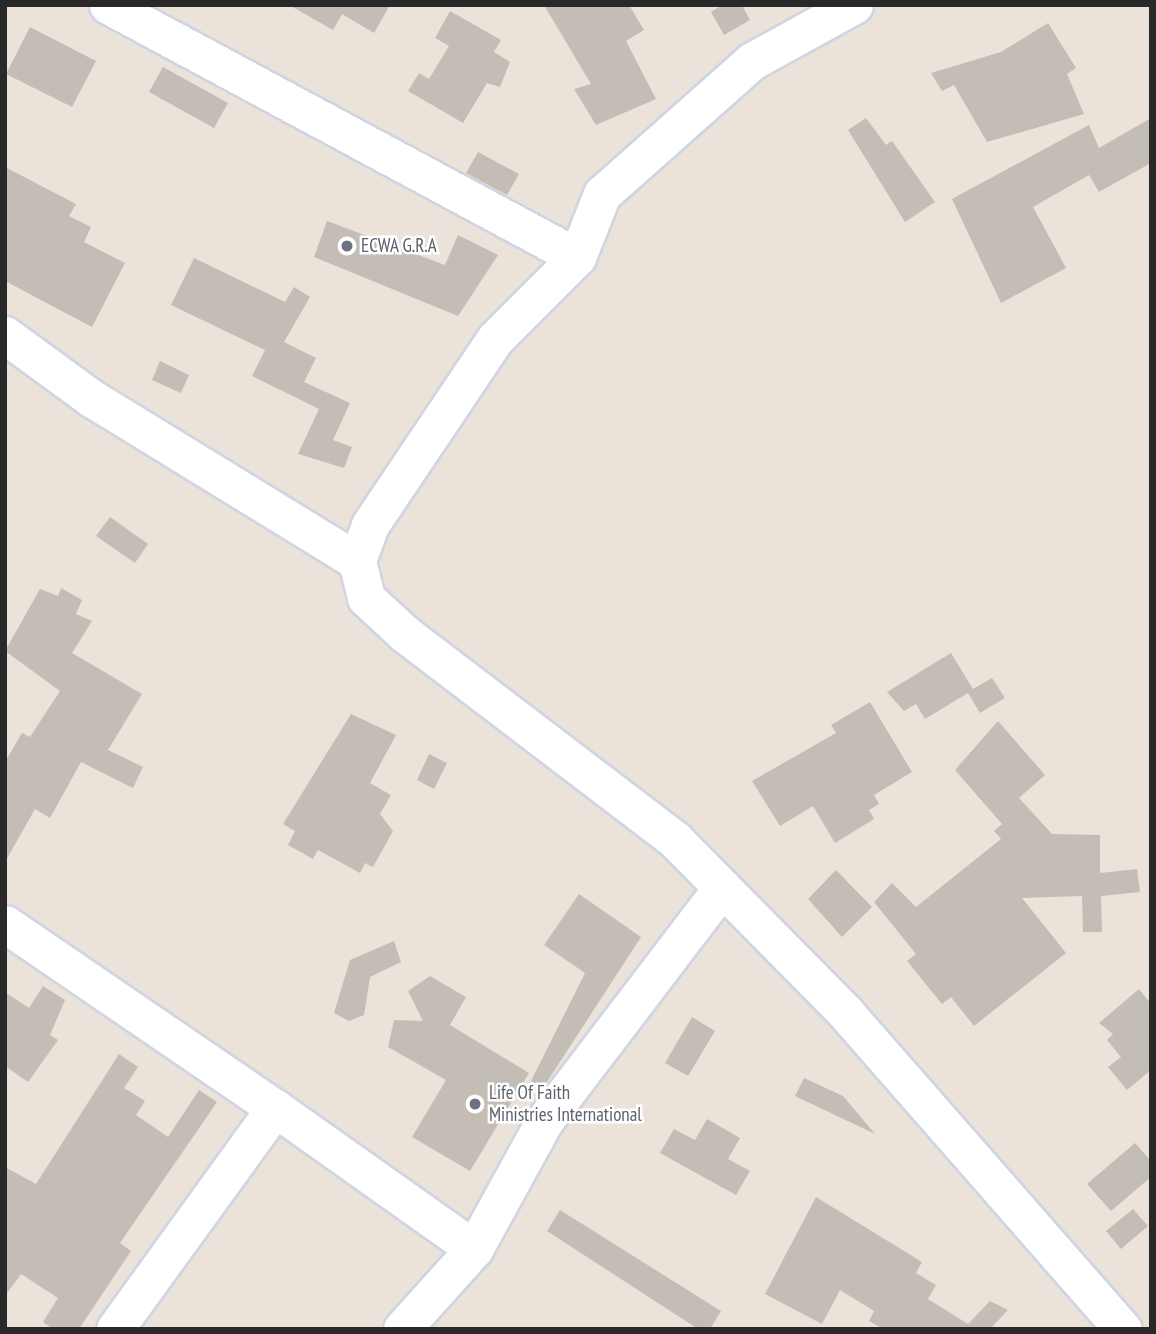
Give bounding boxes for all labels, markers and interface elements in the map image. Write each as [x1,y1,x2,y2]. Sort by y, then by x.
place label: ECWA G.R.A [361,235,437,257]
marker: ECWA G.R.A [339,238,355,254]
place label: Life Of Faith Ministries International [489,1082,642,1126]
marker: Life Of Faith Ministries International [467,1096,483,1112]

